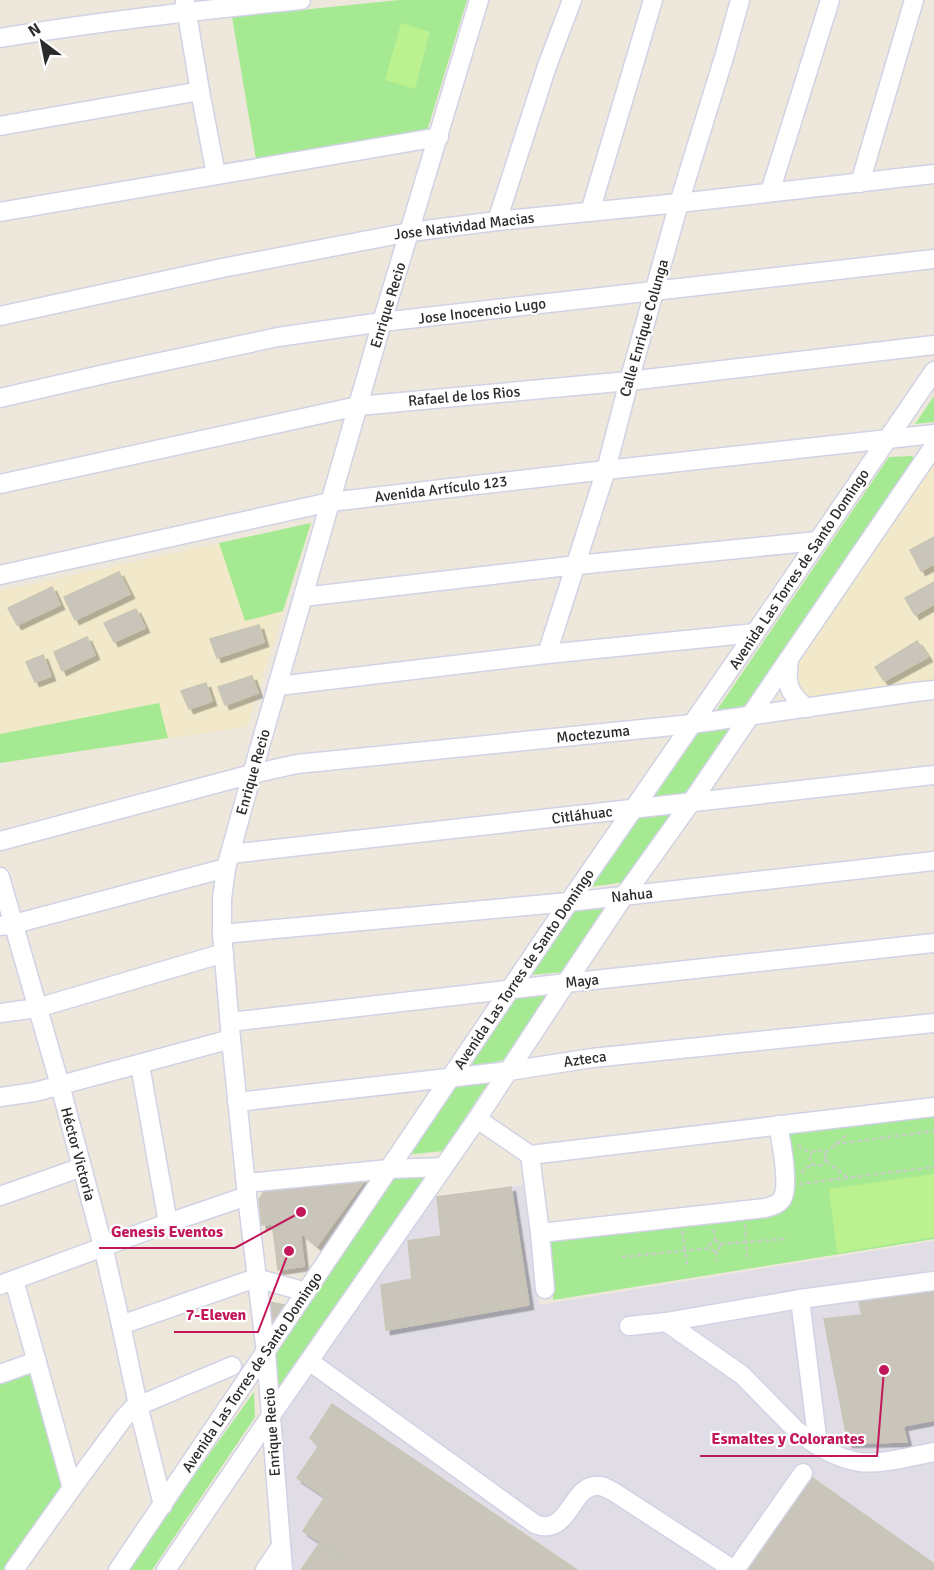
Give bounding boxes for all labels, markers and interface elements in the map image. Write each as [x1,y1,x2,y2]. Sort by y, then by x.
north arrow [12,12,72,72]
text: N [25,19,45,42]
street label: Jose Natividad Macias [393,208,536,244]
street label: Calle Enrique Colunga [616,257,672,399]
street label: Enrique Recio [366,260,410,350]
street label: Jose Inocencio Lugo [417,294,547,328]
street label: Rafael de los Rios [407,382,521,410]
street label: Avenida Las Torres de Santo Domingo [725,465,873,673]
street label: Avenida Artículo 123 [374,472,508,506]
street label: Moctezuma [555,721,631,747]
street label: Enrique Recio [232,727,274,817]
street label: Citláhuac [550,802,614,828]
street label: Avenida Las Torres de Santo Domingo [450,865,598,1073]
street label: Nahua [610,884,654,906]
street label: Maya [564,970,600,992]
street label: Azteca [562,1047,608,1071]
street label: Héctor Victoria [57,1105,99,1203]
callout: Genesis Eventos [99,1214,235,1248]
text: Genesis Eventos [111,1222,223,1242]
street label: Avenida Las Torres de Santo Domingo [178,1268,326,1476]
callout: 7-Eleven [174,1298,258,1332]
text: 7-Eleven [186,1305,247,1325]
street label: Enrique Recio [260,1387,284,1477]
callout: Esmaltes y Colorantes [700,1422,877,1456]
text: Esmaltes y Colorantes [711,1429,865,1449]

